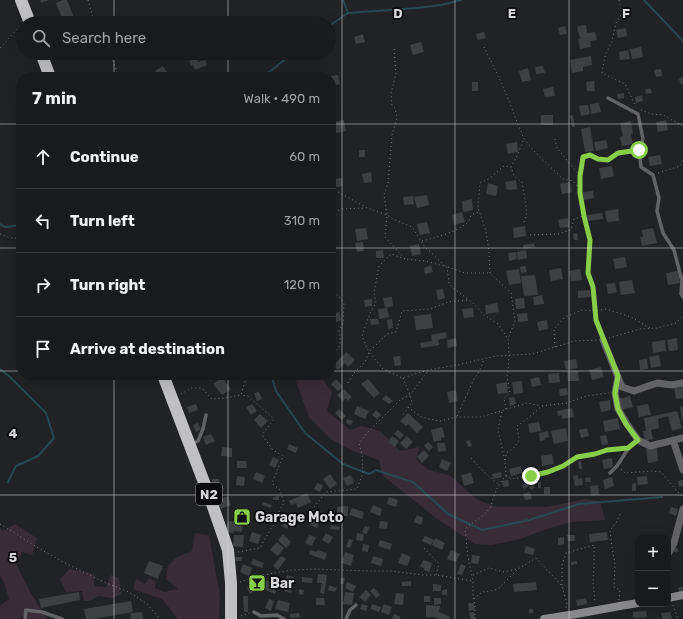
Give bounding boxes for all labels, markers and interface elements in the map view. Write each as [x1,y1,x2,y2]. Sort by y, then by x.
text: D [393,6,403,21]
text: E [508,6,516,21]
text: F [622,6,630,21]
search box [16,16,336,60]
icon: search [30,27,52,49]
text: Search here [62,29,146,47]
text: 7 min [32,88,77,108]
text: Walk · 490 m [244,91,320,106]
route start [630,141,648,159]
icon: ahead [32,146,54,168]
text: Continue [70,148,139,166]
text: 60 m [289,149,320,164]
icon: left [32,210,54,232]
text: Turn left [70,212,135,230]
text: 310 m [284,213,320,228]
icon: right [32,274,54,296]
text: Turn right [70,276,145,294]
text: 120 m [284,277,320,292]
icon: arrive [32,338,54,360]
text: Arrive at destination [70,340,225,358]
text: 4 [9,426,18,441]
route end [522,467,540,485]
road number: N2 [196,483,222,505]
shop icon: Garage Moto [232,507,252,527]
place label: Garage Moto [255,509,343,526]
map controls [635,535,671,607]
button: + [635,535,671,571]
text: 5 [9,550,17,565]
button: − [635,571,671,607]
bar icon: Bar [247,573,267,593]
place label: Bar [270,575,295,592]

